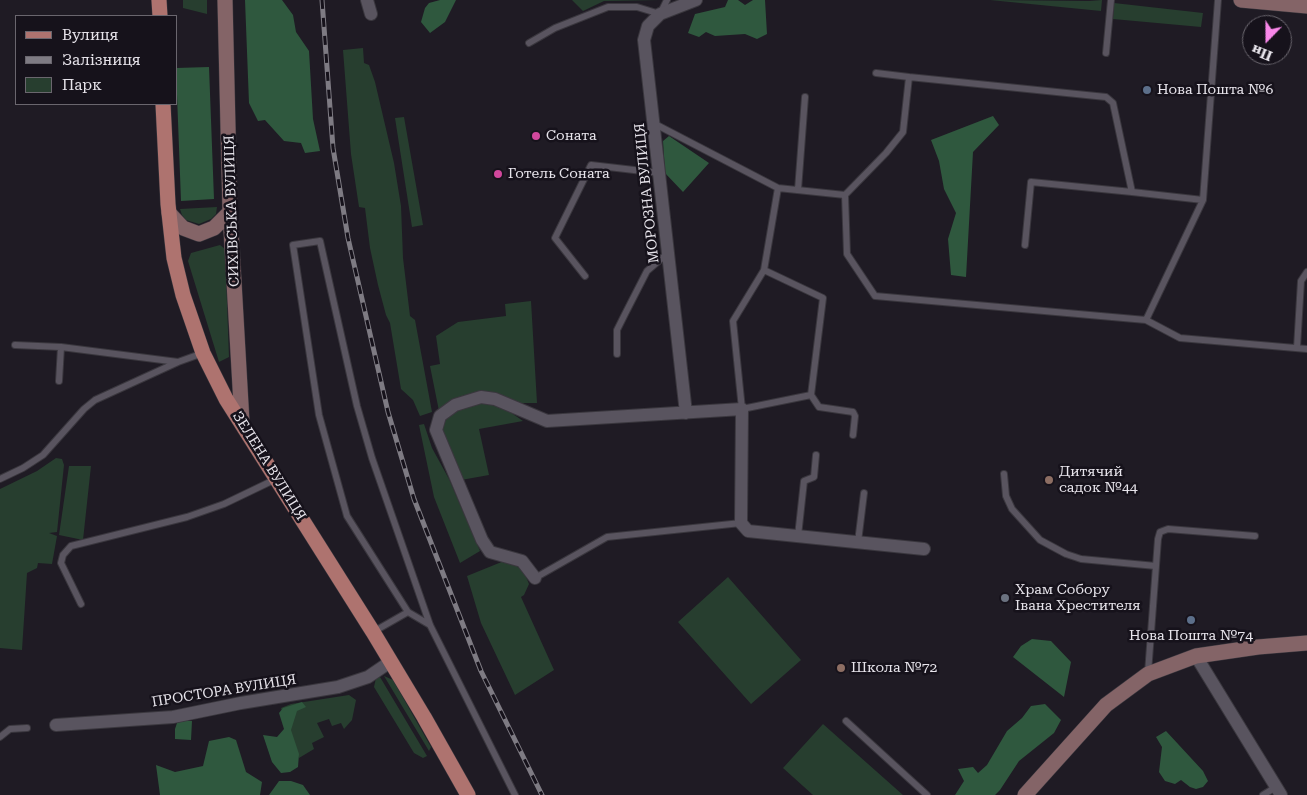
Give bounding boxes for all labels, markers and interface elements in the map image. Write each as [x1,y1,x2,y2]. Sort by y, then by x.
legend [15,15,178,105]
north arrow [1242,15,1292,65]
text: Вулиця [62,26,118,44]
text: Пн [1249,42,1274,64]
text: Залізниця [62,51,141,69]
text: Парк [62,76,102,94]
place label: Нова Пошта №6 [1157,82,1273,98]
marker: Нова Пошта №6 [1141,84,1153,96]
street label: МОРОЗНА ВУЛИЦЯ [631,122,663,264]
place label: Соната [546,128,597,144]
marker: Соната [530,130,542,142]
street label: СИХІВСЬКА ВУЛИЦЯ [221,135,243,287]
place label: Готель Соната [508,166,610,182]
marker: Готель Соната [492,168,504,180]
street label: ЗЕЛЕНА ВУЛИЦЯ [229,408,309,524]
place label: Дитячий садок №44 [1059,464,1138,497]
marker: Дитячий садок №44 [1043,474,1055,486]
place label: Храм Собору Івана Хрестителя [1015,582,1141,614]
marker: Храм Собору Івана Хрестителя [999,592,1011,604]
marker: Нова Пошта №74 [1185,614,1197,626]
place label: Нова Пошта №74 [1129,628,1253,644]
place label: Школа №72 [851,660,937,676]
marker: Школа №72 [835,662,847,674]
street label: ПРОСТОРА ВУЛИЦЯ [151,671,297,711]

